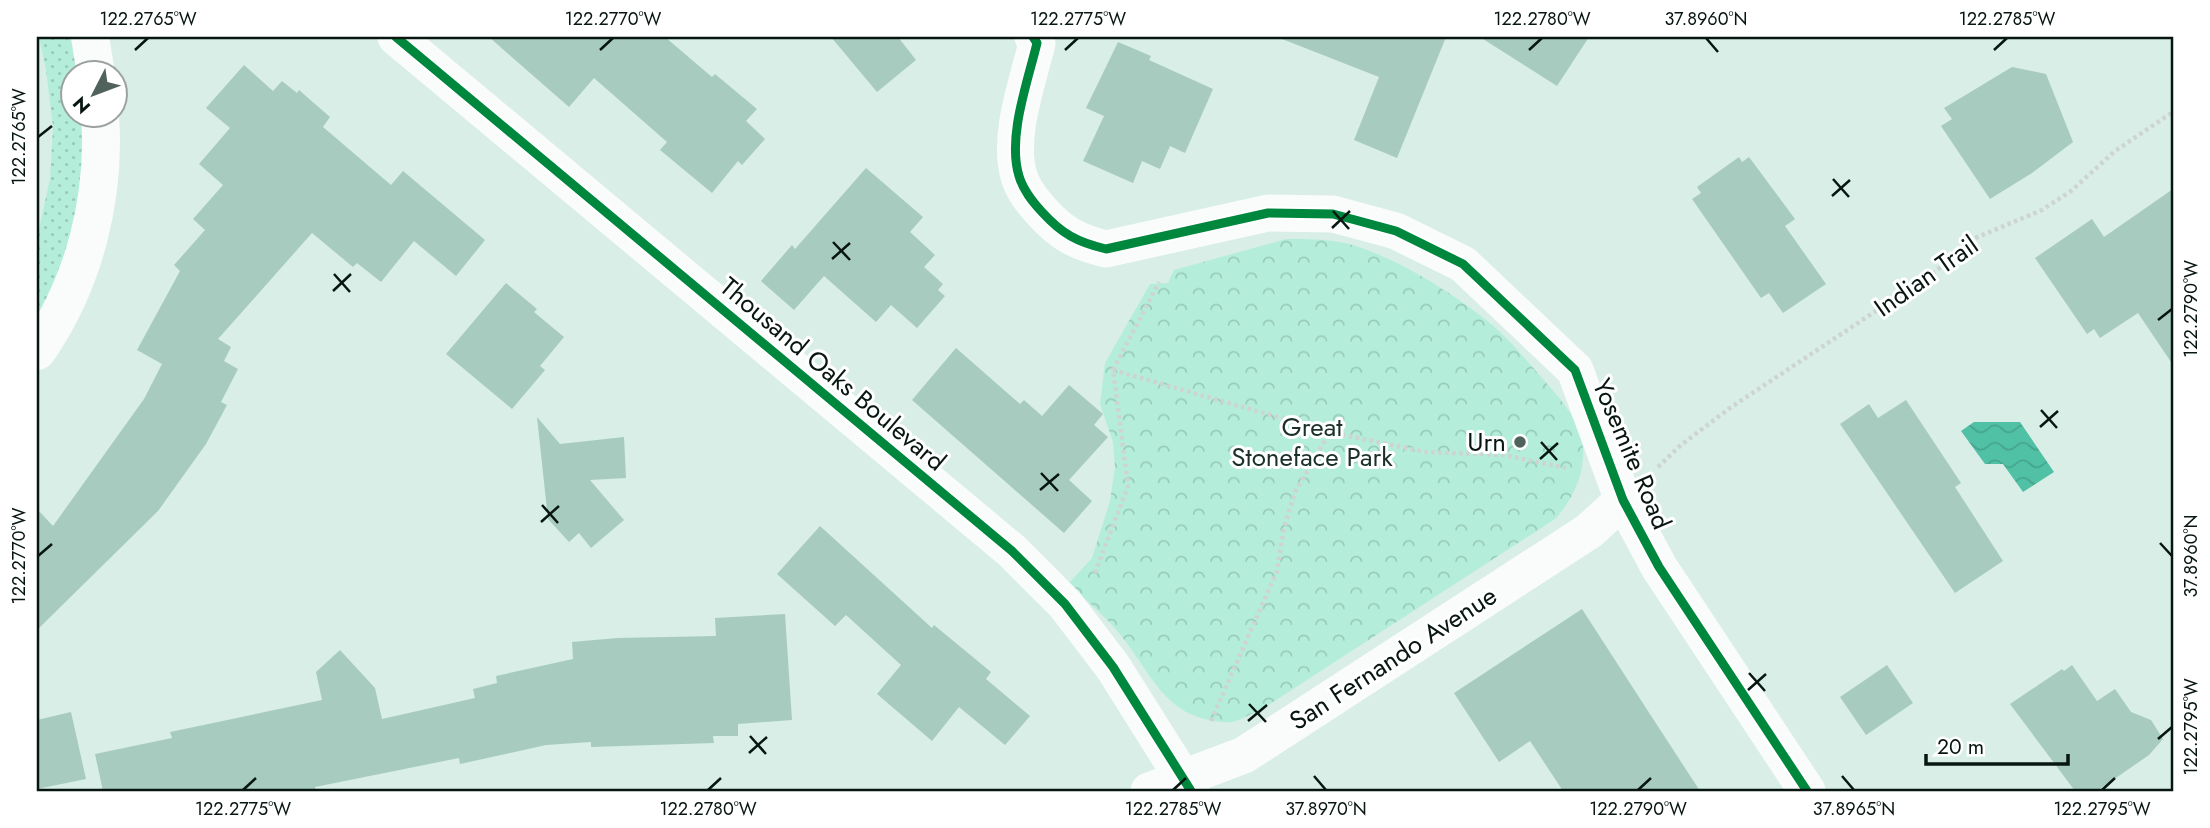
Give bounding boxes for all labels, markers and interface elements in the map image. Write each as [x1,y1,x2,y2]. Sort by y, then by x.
text: 122.2765°W [99,6,197,32]
text: 122.2770°W [565,6,662,32]
text: 122.2775°W [1030,6,1126,32]
text: 122.2780°W [1493,6,1591,32]
text: 37.8960°N [1665,6,1747,32]
text: 122.2785°W [1959,6,2055,32]
north arrow [60,60,130,130]
text: 122.2765°W [6,88,32,186]
text: N [67,90,97,120]
street label: Indian Trail [1866,226,1986,326]
text: 122.2790°W [2178,260,2204,358]
street label: Thousand Oaks Boulevard [712,268,954,480]
street label: Yosemite Road [1583,373,1681,535]
park label: Great Stoneface Park [1231,408,1393,476]
place label: Urn [1467,423,1506,461]
marker: Urn [1512,434,1528,450]
text: 122.2770°W [6,507,32,604]
text: 37.8960°N [2178,515,2204,597]
street label: San Fernando Avenue [1282,577,1504,739]
text: 122.2795°W [2178,678,2204,776]
scale bar [1926,723,2068,767]
text: 20 m [1937,732,1984,762]
text: 122.2775°W [195,796,291,822]
text: 122.2780°W [659,796,757,822]
text: 122.2785°W [1125,796,1221,822]
text: 37.8970°N [1285,796,1367,822]
text: 122.2790°W [1589,796,1687,822]
text: 37.8965°N [1813,796,1895,822]
text: 122.2795°W [2053,796,2151,822]

